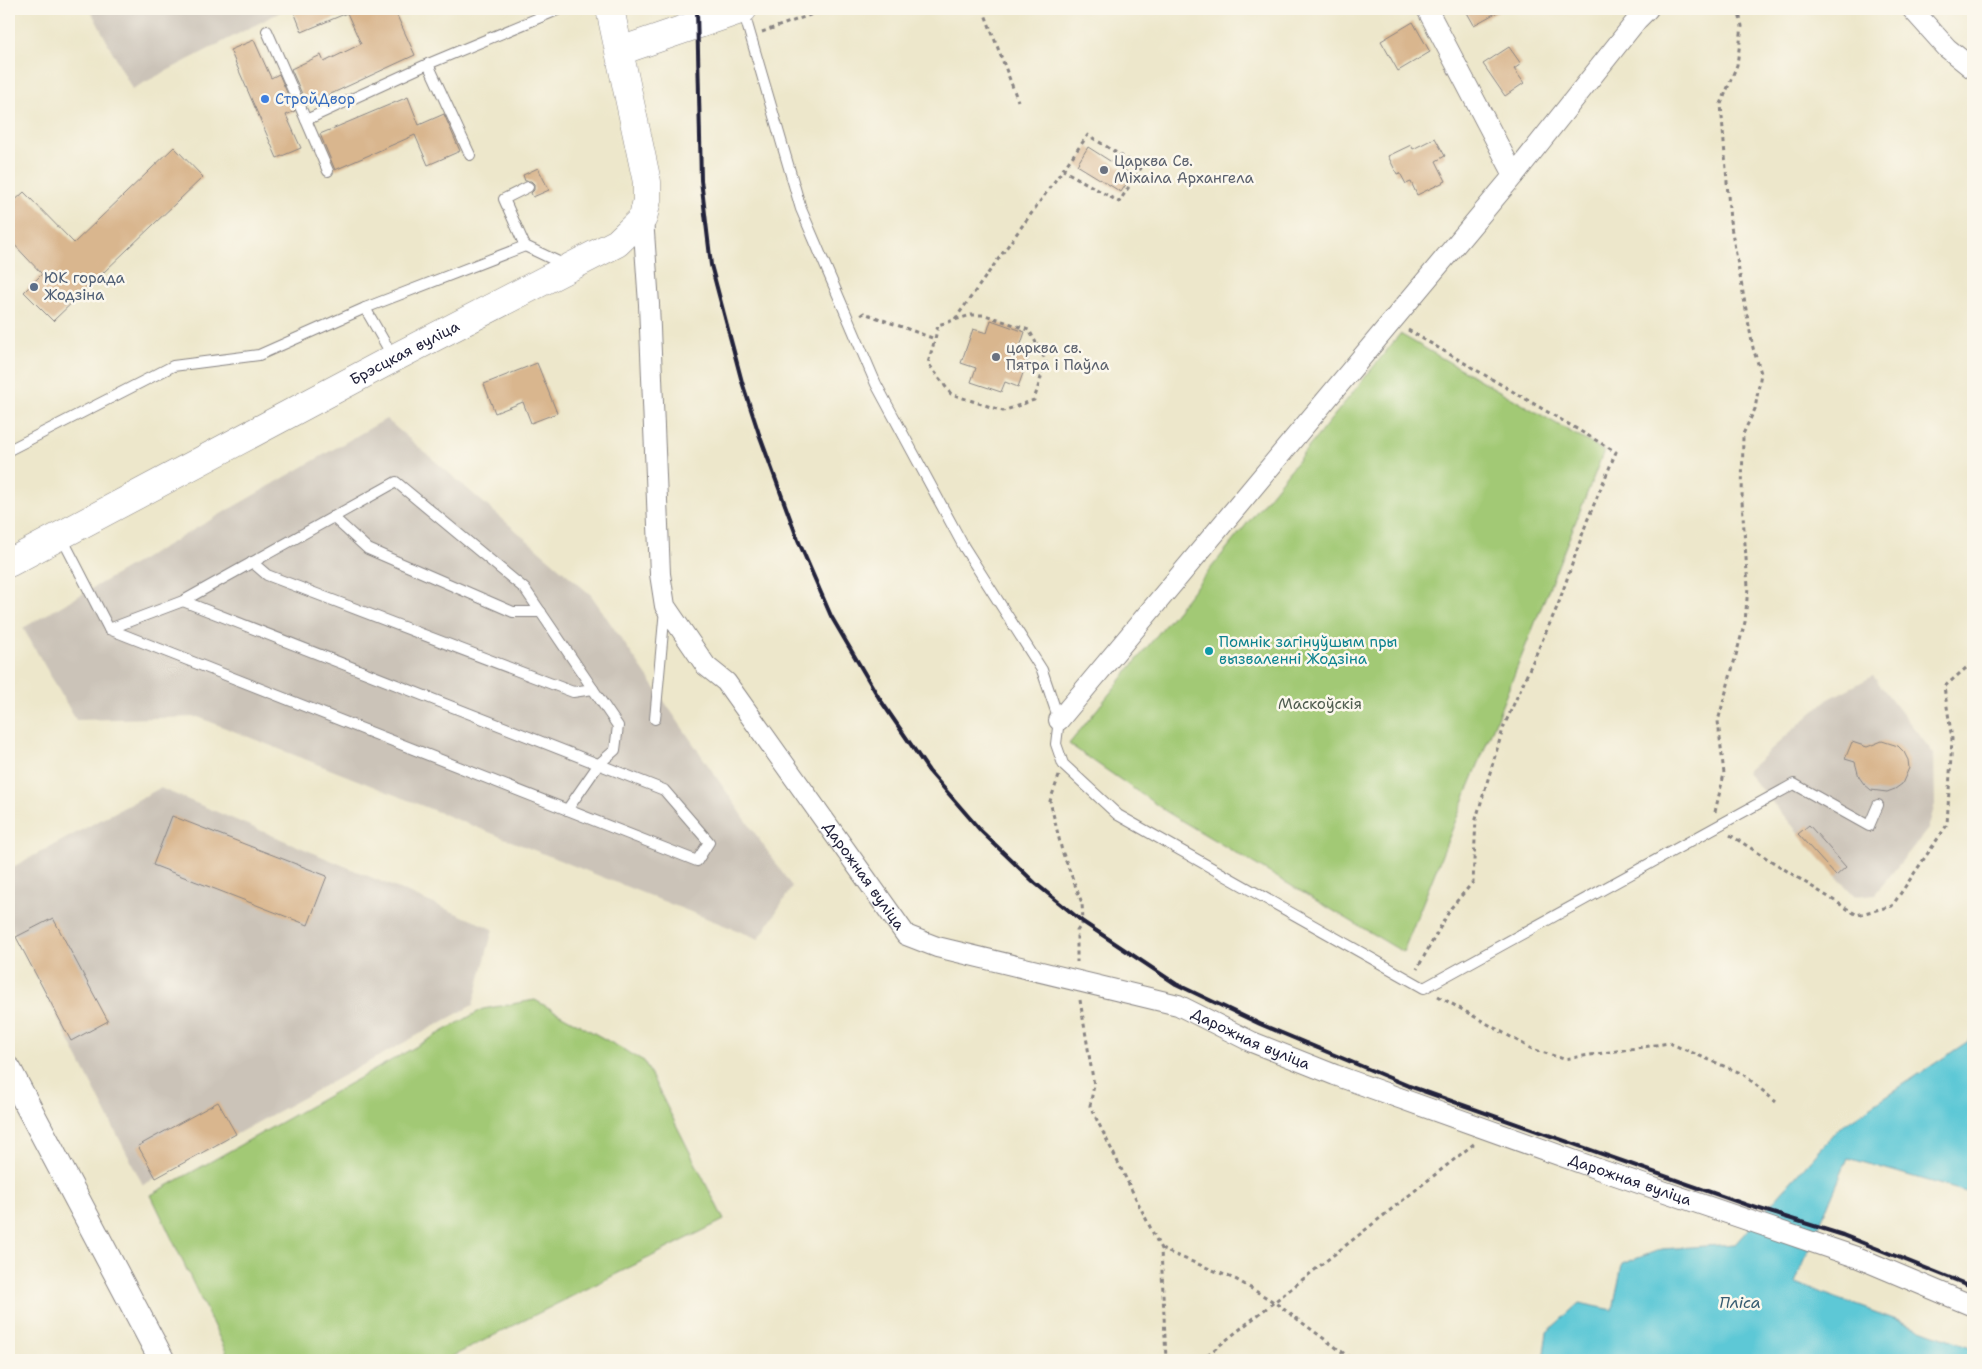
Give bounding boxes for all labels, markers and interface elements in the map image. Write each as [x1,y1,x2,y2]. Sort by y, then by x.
place label: СтройДвор [275,89,355,109]
marker: СтройДвор [259,93,271,105]
place label: Царква Св. Міхаіла Архангела [1114,151,1255,188]
marker: Царква Св. Міхаіла Архангела [1098,164,1110,176]
place label: ЮК горада Жодзіна [44,268,126,305]
marker: ЮК горада Жодзіна [28,281,40,293]
street label: Брэсцкая вуліца [346,316,463,390]
place label: царква св. Пятра і Паўла [1006,338,1110,375]
marker: царква св. Пятра і Паўла [990,351,1002,363]
place label: Помнік загінуўшым пры вызваленні Жодзіна [1219,632,1398,669]
marker: Помнік загінуўшым пры вызваленні Жодзіна [1203,645,1215,657]
park label: Маскоўскія [1278,694,1362,714]
street label: Дарожная вуліца [819,818,910,934]
street label: Дарожная вуліца [1188,1003,1314,1074]
street label: Дарожная вуліца [1566,1149,1695,1210]
water label: Пліса [1719,1292,1761,1313]

